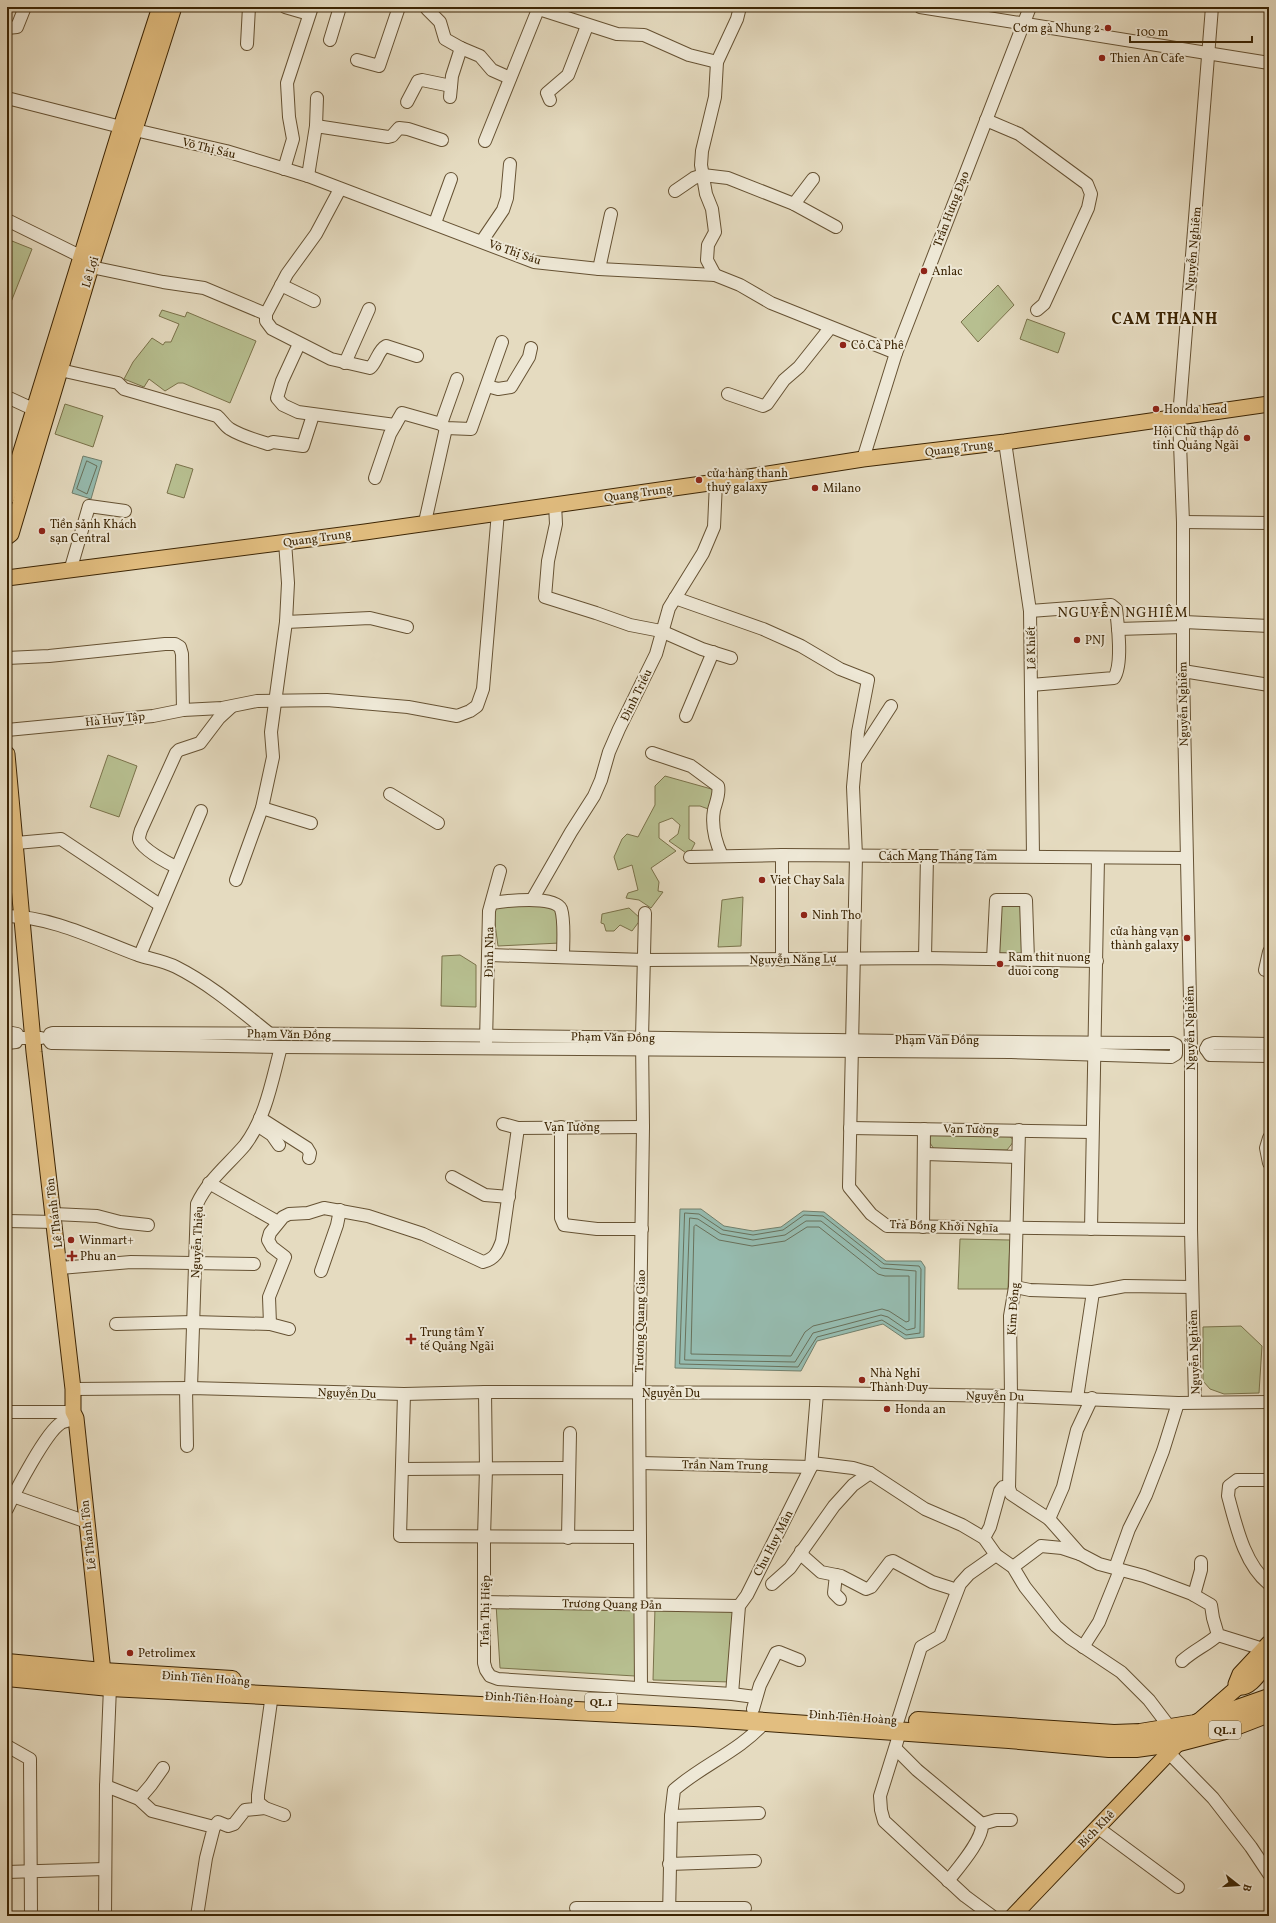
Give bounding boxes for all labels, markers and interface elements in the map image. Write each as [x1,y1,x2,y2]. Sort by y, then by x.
scale bar [1130,18,1252,44]
place label: Cơm gà Nhung 2 [1013,21,1100,37]
marker: Cơm gà Nhung 2 [1103,23,1113,33]
text: 100 m [1136,25,1169,41]
place label: Thien An Cafe [1110,51,1185,67]
marker: Thien An Cafe [1097,53,1107,63]
street label: Võ Thị Sáu [180,135,238,163]
street label: Trần Hưng Đạo [930,169,974,250]
street label: Nguyễn Nghiêm [1182,206,1206,292]
street label: Võ Thị Sáu [486,236,543,270]
street label: Lê Lợi [79,254,103,290]
place label: Anlac [932,264,963,280]
marker: Anlac [919,266,929,276]
district label: CAM THANH [1112,309,1218,331]
place label: Cỏ Cà Phê [851,338,904,354]
marker: Cỏ Cà Phê [838,340,848,350]
place label: Honda head [1164,402,1228,418]
marker: Honda head [1151,404,1161,414]
place label: Hội Chữ thập đỏ tỉnh Quảng Ngãi [1153,424,1239,454]
marker: Hội Chữ thập đỏ tỉnh Quảng Ngãi [1242,433,1252,443]
street label: Quang Trung [924,437,994,461]
place label: cửa hàng thanh thuỷ galaxy [707,466,788,496]
marker: cửa hàng thanh thuỷ galaxy [694,475,704,485]
street label: Quang Trung [603,481,673,507]
place label: Milano [823,481,861,497]
marker: Milano [810,483,820,493]
place label: Tiền sảnh Khách sạn Central [50,517,137,547]
marker: Tiền sảnh Khách sạn Central [37,526,47,536]
street label: Quang Trung [282,526,352,552]
district label: NGUYỄN NGHIÊM [1057,602,1189,623]
street label: Lê Khiết [1024,626,1040,670]
place label: PNJ [1085,633,1105,649]
marker: PNJ [1072,635,1082,645]
street label: Nguyễn Nghiêm [1175,661,1193,747]
street label: Đinh Triều [617,666,657,724]
street label: Hà Huy Tập [84,709,146,731]
street label: Cách Mạng Tháng Tám [879,849,998,865]
place label: Viet Chay Sala [770,873,845,889]
marker: Viet Chay Sala [757,875,767,885]
place label: Ninh Tho [812,908,861,924]
marker: Ninh Tho [799,910,809,920]
place label: cửa hàng vạn thành galaxy [1110,924,1180,954]
street label: Đinh Nha [482,926,498,978]
marker: cửa hàng vạn thành galaxy [1182,933,1192,943]
place label: Ram thit nuong duoi cong [1008,950,1090,980]
street label: Nguyễn Năng Lự [749,951,837,969]
marker: Ram thit nuong duoi cong [995,959,1005,969]
street label: Nguyễn Nghiêm [1182,985,1200,1071]
street label: Phạm Văn Đồng [247,1026,331,1044]
street label: Phạm Văn Đồng [571,1029,655,1047]
street label: Phạm Văn Đồng [895,1033,979,1049]
street label: Vạn Tường [544,1120,600,1136]
street label: Vạn Tường [943,1122,999,1138]
street label: Lê Thánh Tôn [43,1177,67,1249]
street label: Nguyễn Thiệu [188,1205,208,1279]
street label: Trà Bồng Khởi Nghĩa [889,1217,999,1237]
place label: Winmart+ [79,1233,134,1249]
marker: Winmart+ [66,1235,76,1245]
place label: Phu an [80,1249,116,1265]
marker: Phu an [67,1251,77,1261]
street label: Trương Quang Giao [632,1269,650,1373]
street label: Kim Đồng [1004,1282,1024,1336]
street label: Nguyễn Nghiêm [1186,1309,1204,1395]
place label: Trung tâm Y tế Quảng Ngãi [420,1325,494,1355]
marker: Trung tâm Y tế Quảng Ngãi [405,1333,417,1345]
place label: Nhà Nghỉ Thành Duy [870,1366,929,1396]
marker: Nhà Nghỉ Thành Duy [857,1375,867,1385]
street label: Nguyễn Du [317,1385,377,1403]
street label: Nguyễn Du [642,1386,701,1402]
street label: Nguyễn Du [966,1388,1025,1406]
place label: Honda an [895,1402,946,1418]
marker: Honda an [882,1404,892,1414]
street label: Trần Nam Trung [682,1457,768,1475]
street label: Lê Thánh Tôn [77,1499,101,1571]
street label: Chu Huy Mân [750,1508,797,1579]
street label: Trần Thị Hiệp [477,1575,495,1647]
street label: Trương Quang Đản [562,1596,662,1614]
place label: Petrolimex [138,1646,196,1662]
marker: Petrolimex [125,1648,135,1658]
street label: Đinh Tiên Hoàng [161,1668,251,1690]
street label: Đinh Tiên Hoàng [484,1689,574,1709]
road number: QL.1 [585,1693,617,1711]
street label: Đinh Tiên Hoàng [808,1707,898,1729]
road number: QL.1 [1209,1721,1241,1739]
street label: Bích Khê [1075,1807,1119,1852]
north arrow [1218,1865,1258,1905]
text: B [1238,1882,1254,1893]

